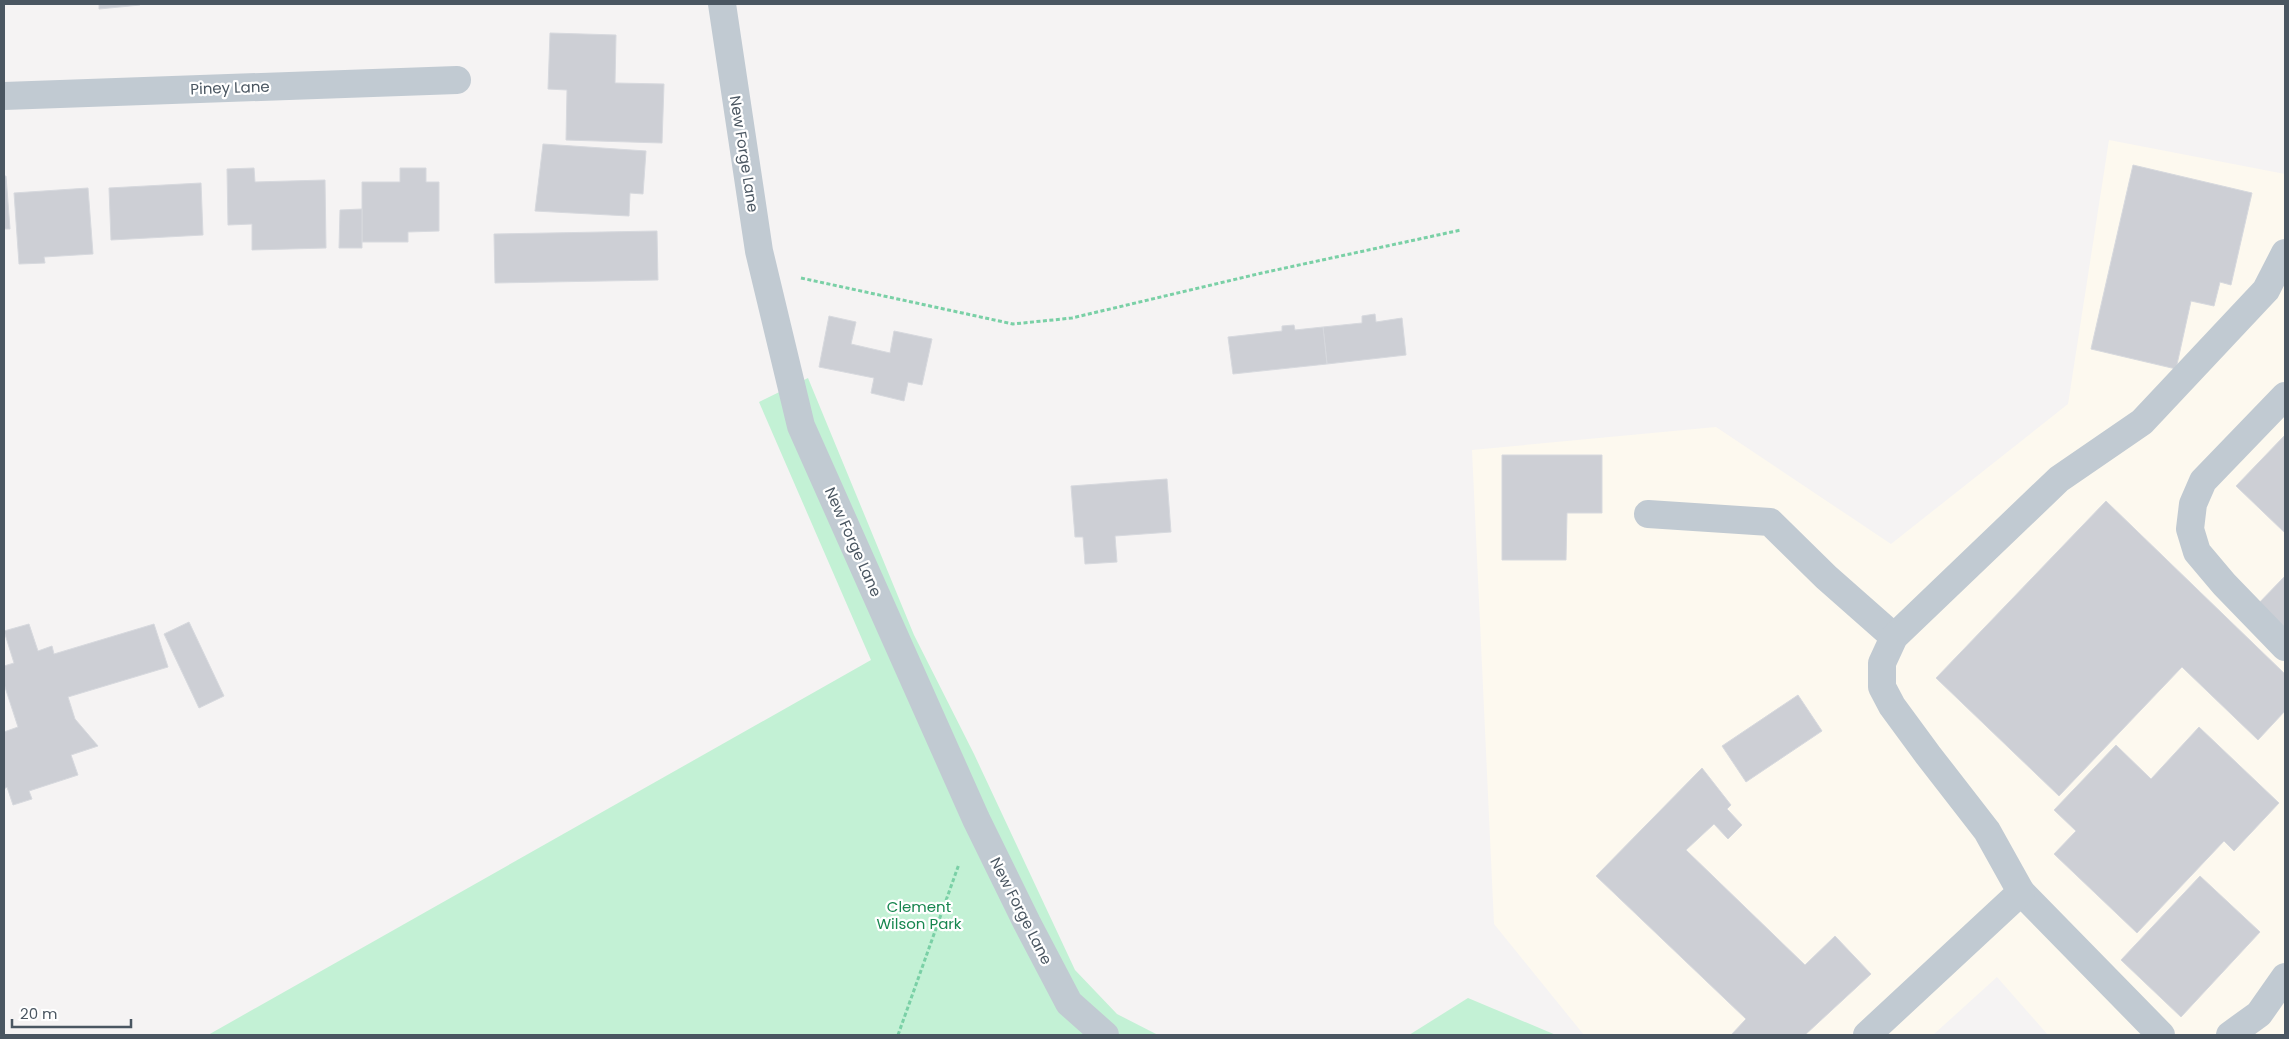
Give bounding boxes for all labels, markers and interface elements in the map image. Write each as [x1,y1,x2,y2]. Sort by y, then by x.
street label: Piney Lane [190,76,270,99]
street label: New Forge Lane [725,94,764,214]
street label: New Forge Lane [820,484,887,600]
street label: New Forge Lane [985,853,1058,968]
park label: Clement Wilson Park [876,896,962,934]
scale bar [12,996,131,1028]
text: 20 m [20,1003,58,1024]

